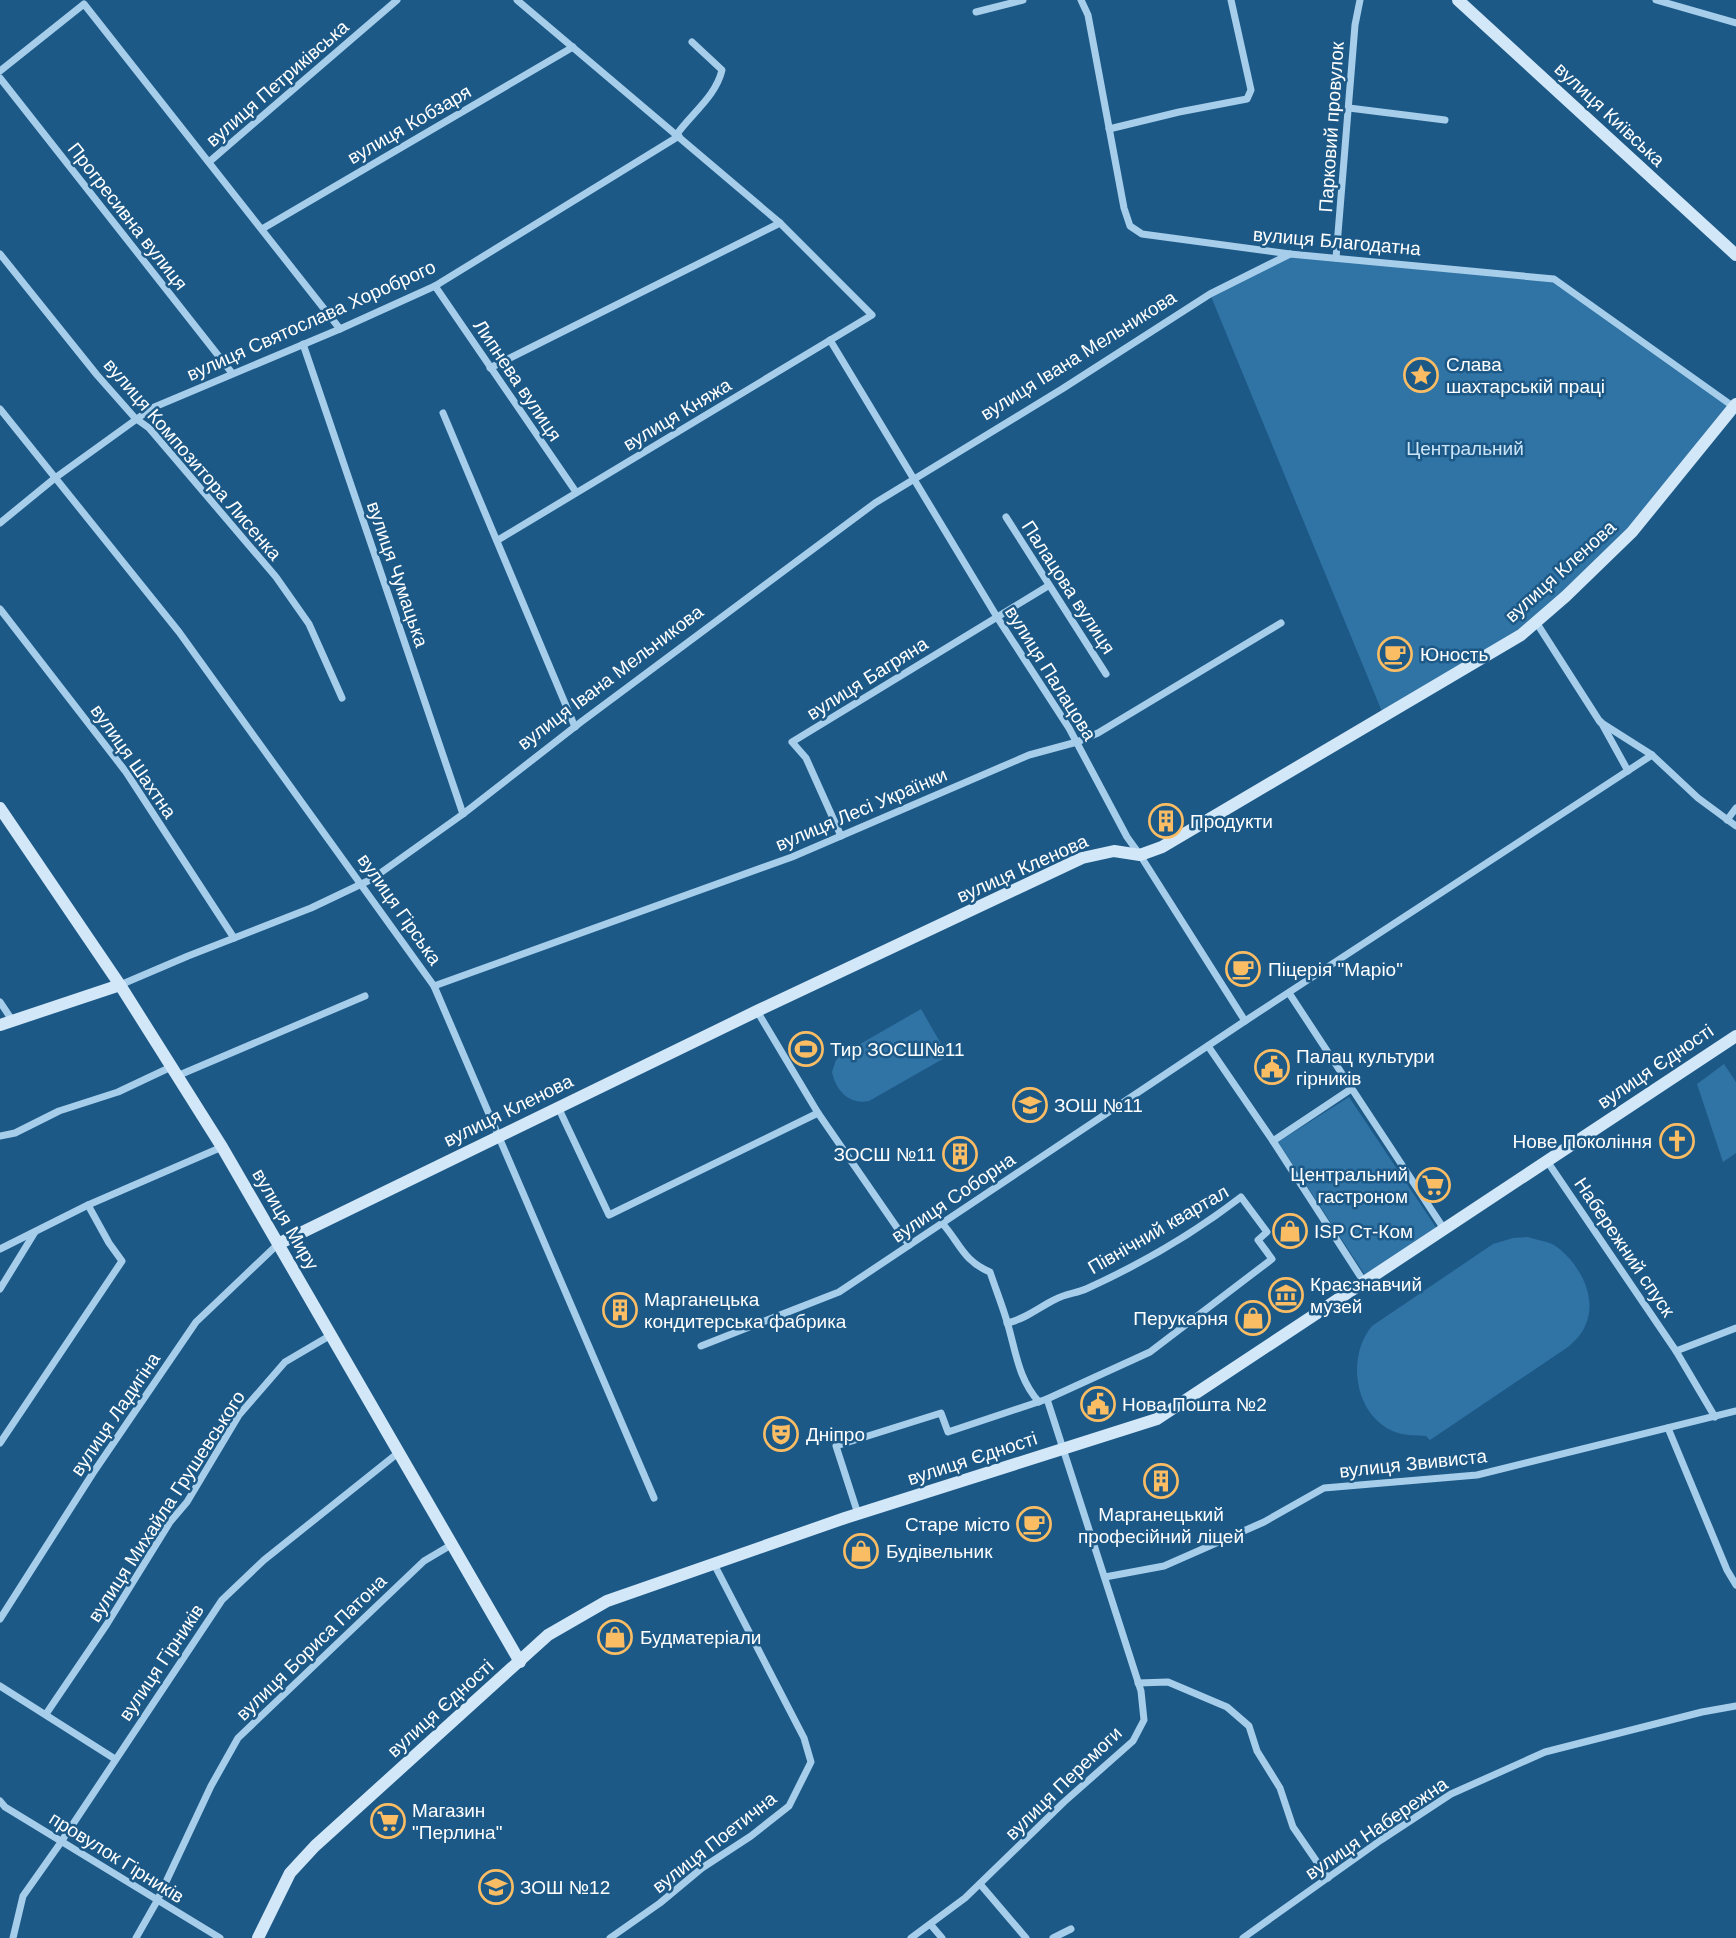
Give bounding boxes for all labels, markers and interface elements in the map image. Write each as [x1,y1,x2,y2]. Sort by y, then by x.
street label: вулиця Петриківська [202,16,353,151]
street label: Парковий провулок [1315,40,1348,213]
street label: вулиця Київська [1550,58,1669,171]
street label: вулиця Кобзаря [344,81,475,168]
street label: Прогресивна вулиця [64,139,192,294]
street label: вулиця Благодатна [1252,224,1422,259]
street label: вулиця Святослава Хороброго [184,256,439,385]
street label: вулиця Івана Мельникова [977,286,1180,424]
street label: Липнева вулиця [469,316,566,445]
street label: вулиця Композитора Лисенка [99,354,286,565]
place label: Слава шахтарській праці [1446,354,1605,397]
place icon: Слава шахтарській праці [1402,356,1440,394]
street label: вулиця Княжа [620,374,735,455]
park label: Центральний [1406,438,1524,459]
street label: вулиця Чумацька [363,499,432,650]
street label: вулиця Кленова [1501,516,1620,626]
street label: Палацова вулиця [1018,517,1119,658]
street label: вулиця Івана Мельникова [513,601,707,754]
street label: вулиця Палацова [1001,602,1101,745]
street label: вулиця Багряна [803,633,932,724]
cafe icon: Юность [1376,635,1414,673]
place label: Юность [1420,644,1488,665]
street label: вулиця Шахтна [87,700,181,823]
street label: вулиця Лесі Українки [772,764,950,855]
building icon: Продукти [1147,802,1185,840]
place label: Продукти [1190,811,1273,832]
street label: вулиця Кленова [953,830,1091,907]
street label: вулиця Гірська [354,850,446,969]
cafe icon: Піцерія "Маріо" [1224,950,1262,988]
place label: Піцерія "Маріо" [1268,959,1403,980]
street label: вулиця Єдності [1593,1020,1717,1113]
sports icon: Тир ЗОСШ№11 [787,1030,825,1068]
place label: Тир ЗОСШ№11 [830,1039,965,1060]
place label: Палац культури гірників [1296,1046,1435,1089]
public building icon: Палац культури гірників [1253,1048,1291,1086]
street label: вулиця Кленова [440,1070,577,1151]
school or university icon: ЗОШ №11 [1011,1086,1049,1124]
place label: ЗОШ №11 [1054,1095,1143,1116]
church icon: Нове Покоління [1658,1122,1696,1160]
place label: Нове Покоління [1513,1131,1652,1152]
building icon: ЗОСШ №11 [941,1135,979,1173]
place label: ЗОСШ №11 [833,1144,936,1165]
street label: вулиця Соборна [888,1148,1019,1246]
place label: Центральний гастроном [1290,1164,1408,1207]
street label: вулиця Миру [248,1165,323,1274]
supermarket icon: Центральний гастроном [1414,1166,1452,1204]
street label: Набережний спуск [1570,1174,1679,1321]
street label: Північний квартал [1084,1181,1232,1278]
shop icon: ISP Ст-Ком [1271,1212,1309,1250]
place label: ISP Ст-Ком [1314,1221,1413,1242]
place label: Краєзнавчий музей [1310,1274,1422,1317]
museum icon: Краєзнавчий музей [1267,1276,1305,1314]
place label: Марганецька кондитерська фабрика [644,1289,847,1332]
building icon: Марганецька кондитерська фабрика [601,1291,639,1329]
shop icon: Перукарня [1234,1299,1272,1337]
place label: Перукарня [1133,1308,1228,1329]
street label: вулиця Ладигіна [66,1348,165,1480]
public building icon: Нова Пошта №2 [1079,1385,1117,1423]
street label: вулиця Михайла Грушевського [84,1387,249,1626]
place label: Нова Пошта №2 [1122,1394,1267,1415]
theatre icon: Дніпро [762,1415,800,1453]
place label: Дніпро [806,1424,865,1445]
street label: вулиця Єдності [905,1428,1040,1489]
street label: вулиця Звивиста [1338,1445,1488,1482]
building icon: Марганецький професійний ліцей [1142,1462,1180,1500]
place label: Марганецький професійний ліцей [1078,1504,1244,1547]
cafe icon: Старе місто [1015,1505,1053,1543]
place label: Старе місто [905,1514,1010,1535]
shop icon: Будівельник [842,1532,880,1570]
place label: Будівельник [886,1541,993,1562]
street label: вулиця Бориса Патона [232,1570,391,1725]
street label: вулиця Гірників [115,1600,208,1724]
shop icon: Будматеріали [596,1618,634,1656]
place label: Будматеріали [640,1627,761,1648]
street label: вулиця Єдності [383,1655,498,1761]
street label: вулиця Перемоги [1001,1723,1126,1844]
street label: вулиця Набережна [1301,1773,1452,1884]
street label: вулиця Поетична [648,1787,781,1897]
place label: Магазин "Перлина" [412,1800,502,1843]
supermarket icon: Магазин "Перлина" [369,1802,407,1840]
street label: провулок Гірників [46,1808,188,1907]
school or university icon: ЗОШ №12 [477,1868,515,1906]
place label: ЗОШ №12 [520,1877,610,1898]

